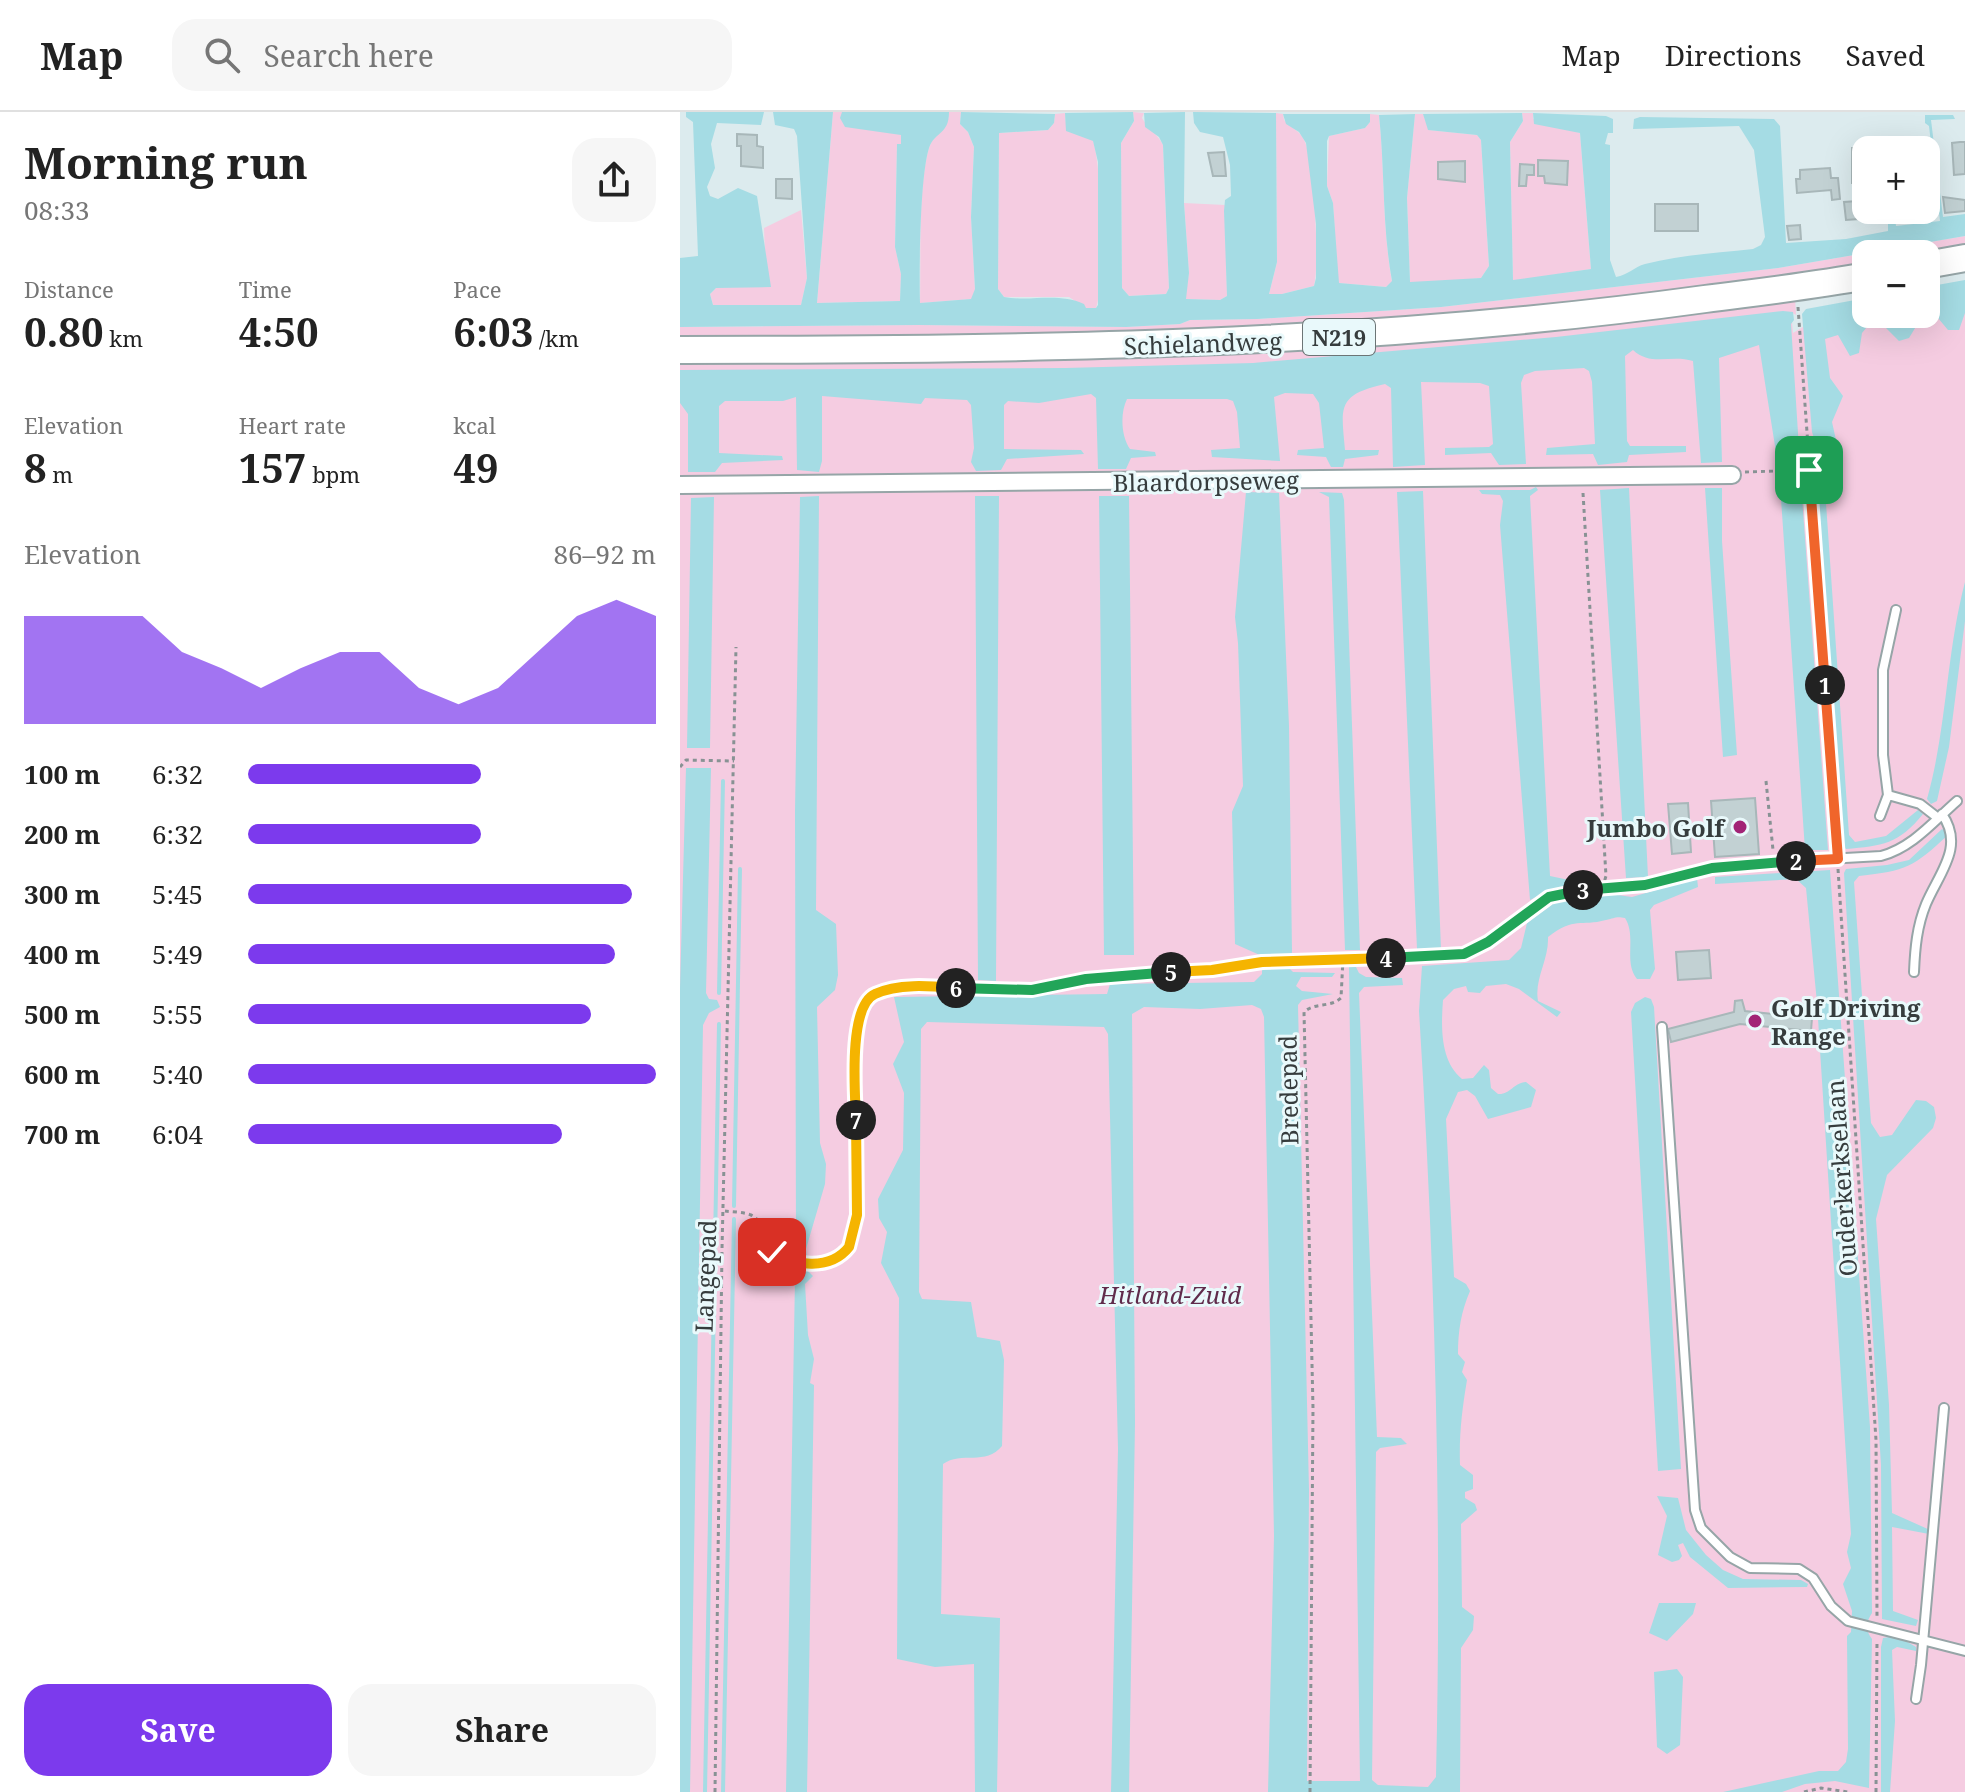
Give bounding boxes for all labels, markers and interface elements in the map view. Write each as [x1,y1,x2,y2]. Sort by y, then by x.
search box [172,19,732,91]
text: Map [40,29,124,81]
icon: search [200,33,244,77]
text: Search here [264,35,434,76]
text: Map [1561,36,1621,74]
text: Directions [1665,36,1802,74]
text: Saved [1846,36,1925,74]
text: Morning run [24,132,308,192]
map controls [1852,136,1940,328]
button: + [1852,136,1940,224]
button: share [572,138,656,222]
text: 08:33 [24,192,90,228]
button: − [1852,240,1940,328]
text: Distance [24,274,114,304]
text: Time [239,274,292,304]
text: Pace [453,274,502,304]
text: 0.80 [24,304,104,359]
text: 4:50 [239,304,319,359]
text: 6:03 [453,304,533,359]
road number: N219 [1303,319,1375,355]
text: km [104,323,143,353]
text: /km [533,323,579,353]
street label: Schielandweg [1123,324,1283,362]
text: Elevation [24,410,123,440]
text: Heart rate [239,410,346,440]
text: kcal [453,410,496,440]
pin [1775,436,1843,504]
text: 8 [24,440,47,495]
text: 157 [239,440,306,495]
text: 49 [453,440,499,495]
icon: arrive [1787,448,1831,492]
text: m [47,459,73,489]
text: bpm [306,459,360,489]
street label: Blaardorpseweg [1113,463,1299,499]
text: Elevation [24,536,141,572]
text: 86–92 m [554,536,656,572]
pin: 1 [1805,665,1845,705]
text: 1 [1819,670,1831,700]
text: 100 m [24,756,100,792]
text: 6:32 [152,756,203,792]
place label: Jumbo Golf [1586,811,1726,844]
text: 200 m [24,816,100,852]
text: 6:32 [152,816,203,852]
marker: Jumbo Golf [1731,818,1749,836]
pin: 2 [1776,841,1816,881]
text: 2 [1790,846,1802,876]
pin: 3 [1563,870,1603,910]
text: 3 [1577,875,1589,905]
text: 300 m [24,876,100,912]
text: 5:45 [152,876,203,912]
text: 400 m [24,936,100,972]
text: 5:49 [152,936,203,972]
pin: 4 [1366,938,1406,978]
text: 4 [1380,943,1392,973]
pin: 5 [1151,952,1191,992]
text: 5 [1165,957,1177,987]
pin: 6 [936,968,976,1008]
text: 6 [950,973,962,1003]
place label: Golf Driving Range [1771,991,1921,1052]
text: 500 m [24,996,100,1032]
text: 5:55 [152,996,203,1032]
marker: Golf Driving Range [1746,1012,1764,1030]
street label: Bredepad [1271,1034,1305,1145]
text: 600 m [24,1056,100,1092]
text: 5:40 [152,1056,203,1092]
street label: Ouderkerkselaan [1818,1078,1864,1278]
pin: 7 [836,1100,876,1140]
text: 7 [850,1105,862,1135]
text: 700 m [24,1116,100,1152]
text: 6:04 [152,1116,203,1152]
pin [738,1218,806,1286]
street label: Langepad [687,1219,723,1333]
icon: check [750,1230,794,1274]
park label: Hitland-Zuid [1098,1278,1241,1311]
button: Save [24,1684,332,1776]
button: Share [348,1684,656,1776]

